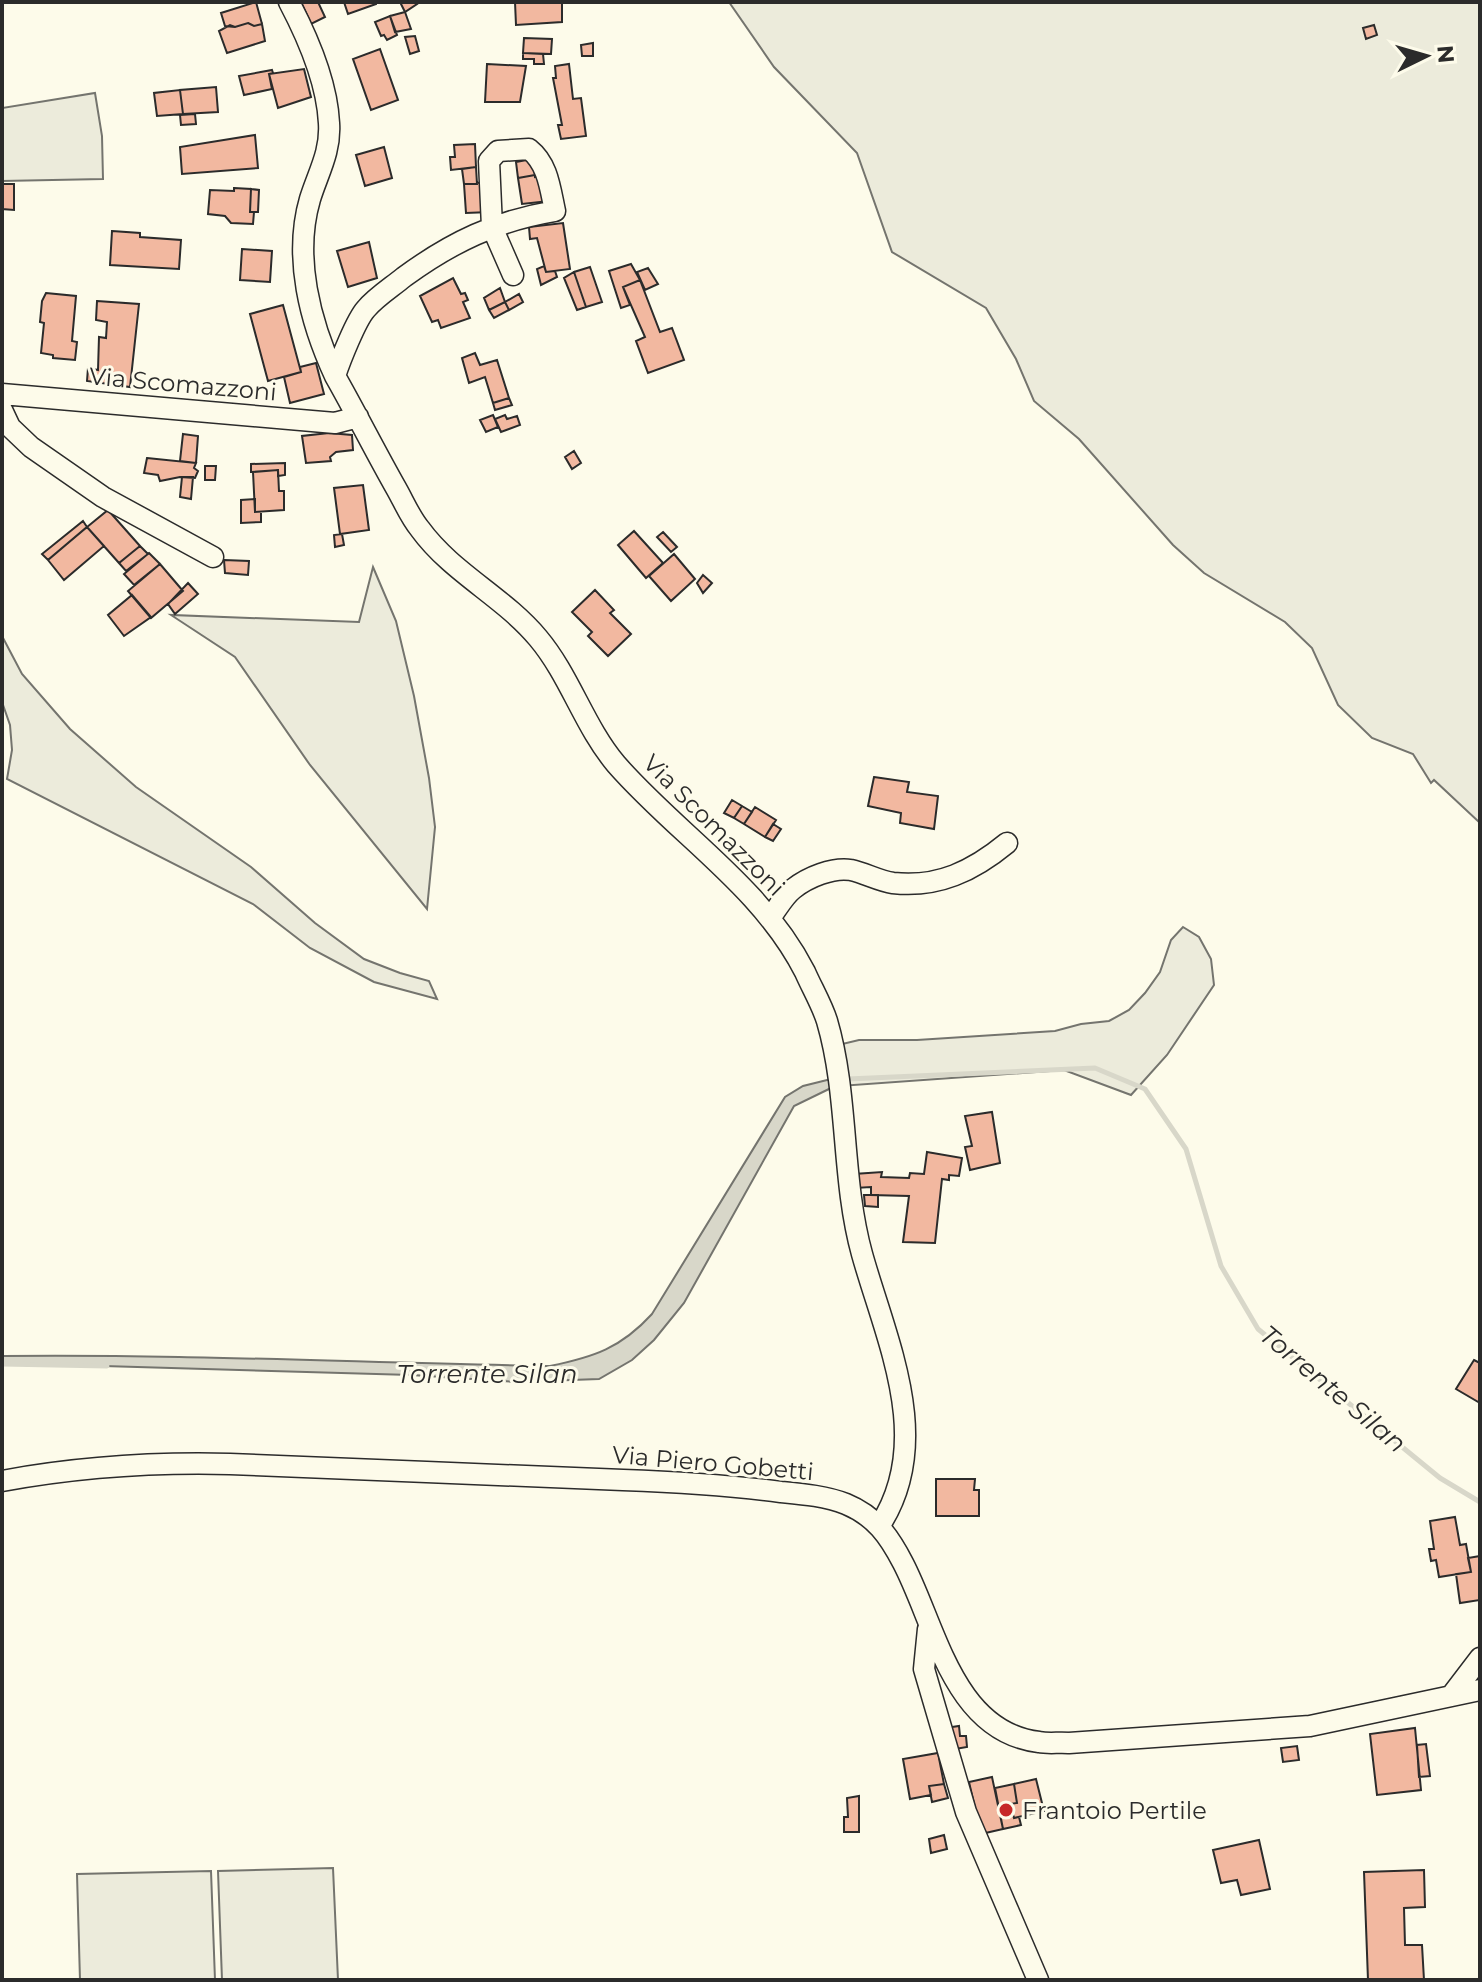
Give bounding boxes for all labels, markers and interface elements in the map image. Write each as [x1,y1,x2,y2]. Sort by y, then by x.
north arrow [1386,16,1466,96]
text: N [1431,44,1460,64]
street label: Via Scomazzoni [88,361,278,407]
street label: Via Scomazzoni [637,748,791,902]
water label: Torrente Silan [1253,1319,1413,1459]
water label: Torrente Silan [396,1358,578,1390]
street label: Via Piero Gobetti [611,1440,815,1486]
place label: Frantoio Pertile [1022,1796,1207,1825]
marker: Frantoio Pertile [997,1801,1015,1819]

